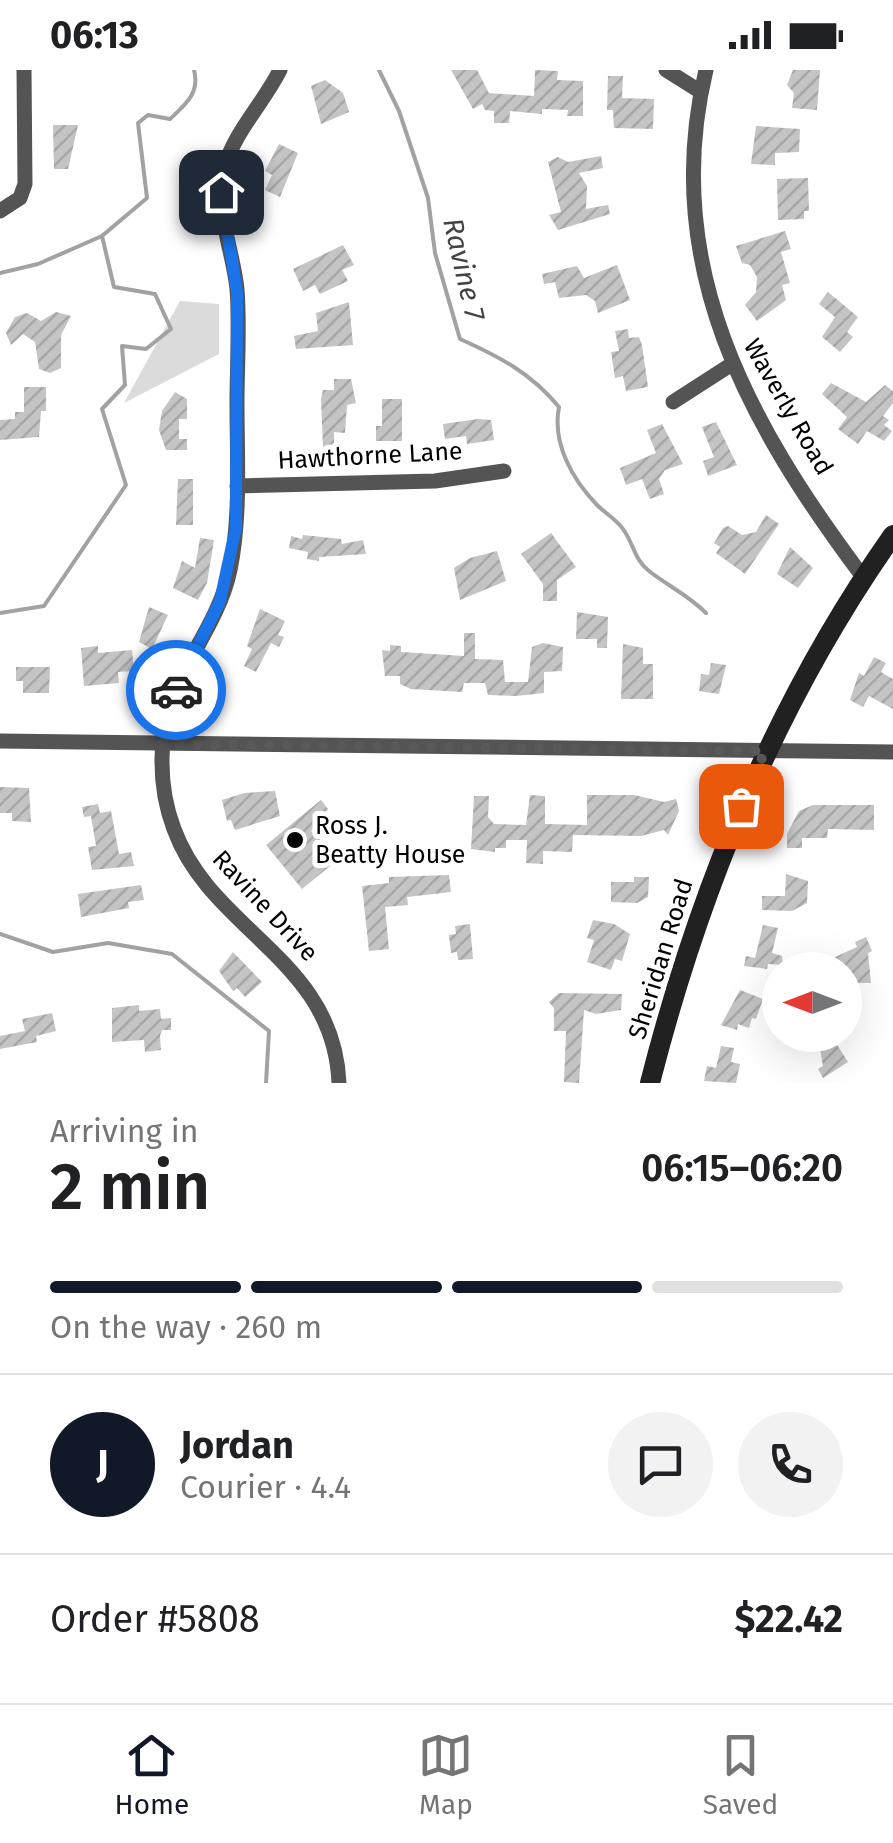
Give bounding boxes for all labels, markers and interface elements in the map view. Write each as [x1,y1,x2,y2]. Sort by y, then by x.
text: 06:13 [50,12,139,58]
pin [179,150,264,235]
icon: home [194,165,249,220]
water label: Ravine 7 [436,215,492,325]
street label: Waverly Road [737,334,839,480]
street label: Hawthorne Lane [277,436,463,476]
courier [126,640,226,740]
icon: car [149,663,204,718]
pin [699,764,784,849]
icon: bag [714,779,769,834]
place label: Ross J. Beatty House [315,811,465,870]
marker: Ross J. Beatty House [284,829,306,851]
street label: Ravine Drive [206,844,324,968]
street label: Sheridan Road [622,875,700,1043]
north arrow [762,952,862,1052]
map controls [762,952,862,1052]
text: Arriving in [50,1112,198,1150]
text: 06:15–06:20 [641,1145,843,1191]
text: 2 min [50,1148,210,1226]
text: On the way · 260 m [50,1308,322,1346]
button: chat [608,1412,713,1517]
button: phone [738,1412,843,1517]
text: Jordan [180,1422,294,1468]
text: J [96,1441,109,1487]
text: Courier · 4.4 [180,1468,351,1506]
text: Order #5808 [50,1596,260,1642]
text: $22.42 [735,1596,843,1642]
tab: Home [115,1728,189,1821]
tab: Map [418,1728,473,1821]
tab: Saved [703,1728,778,1821]

